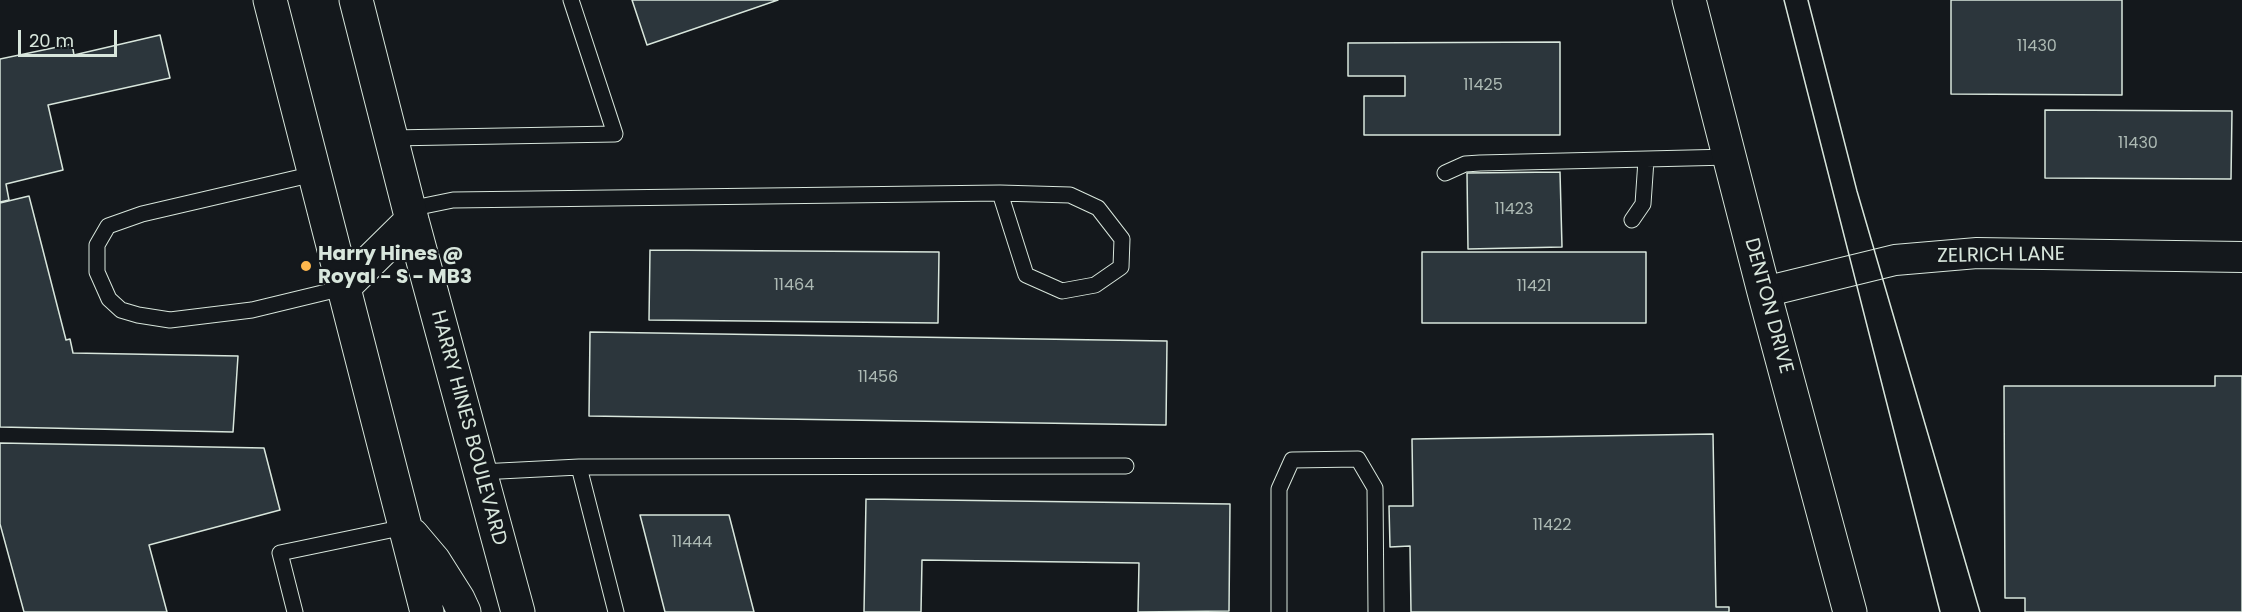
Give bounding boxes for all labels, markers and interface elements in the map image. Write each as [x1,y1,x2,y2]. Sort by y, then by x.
scale bar [21,18,120,56]
text: 20 m [29,28,74,53]
house number: 11430 [2017,37,2057,57]
house number: 11425 [1463,76,1503,96]
house number: 11430 [2118,134,2158,154]
house number: 11423 [1495,200,1533,220]
street label: DENTON DRIVE [1738,236,1798,376]
place label: Harry Hines @ Royal - S - MB3 [318,243,472,290]
street label: ZELRICH LANE [1937,243,2065,269]
marker: Harry Hines @ Royal - S - MB3 [299,259,313,273]
house number: 11464 [774,276,814,296]
house number: 11421 [1517,277,1551,297]
street label: HARRY HINES BOULEVARD [425,308,511,548]
house number: 11456 [858,368,898,388]
house number: 11422 [1533,516,1571,536]
house number: 11444 [672,533,712,553]

